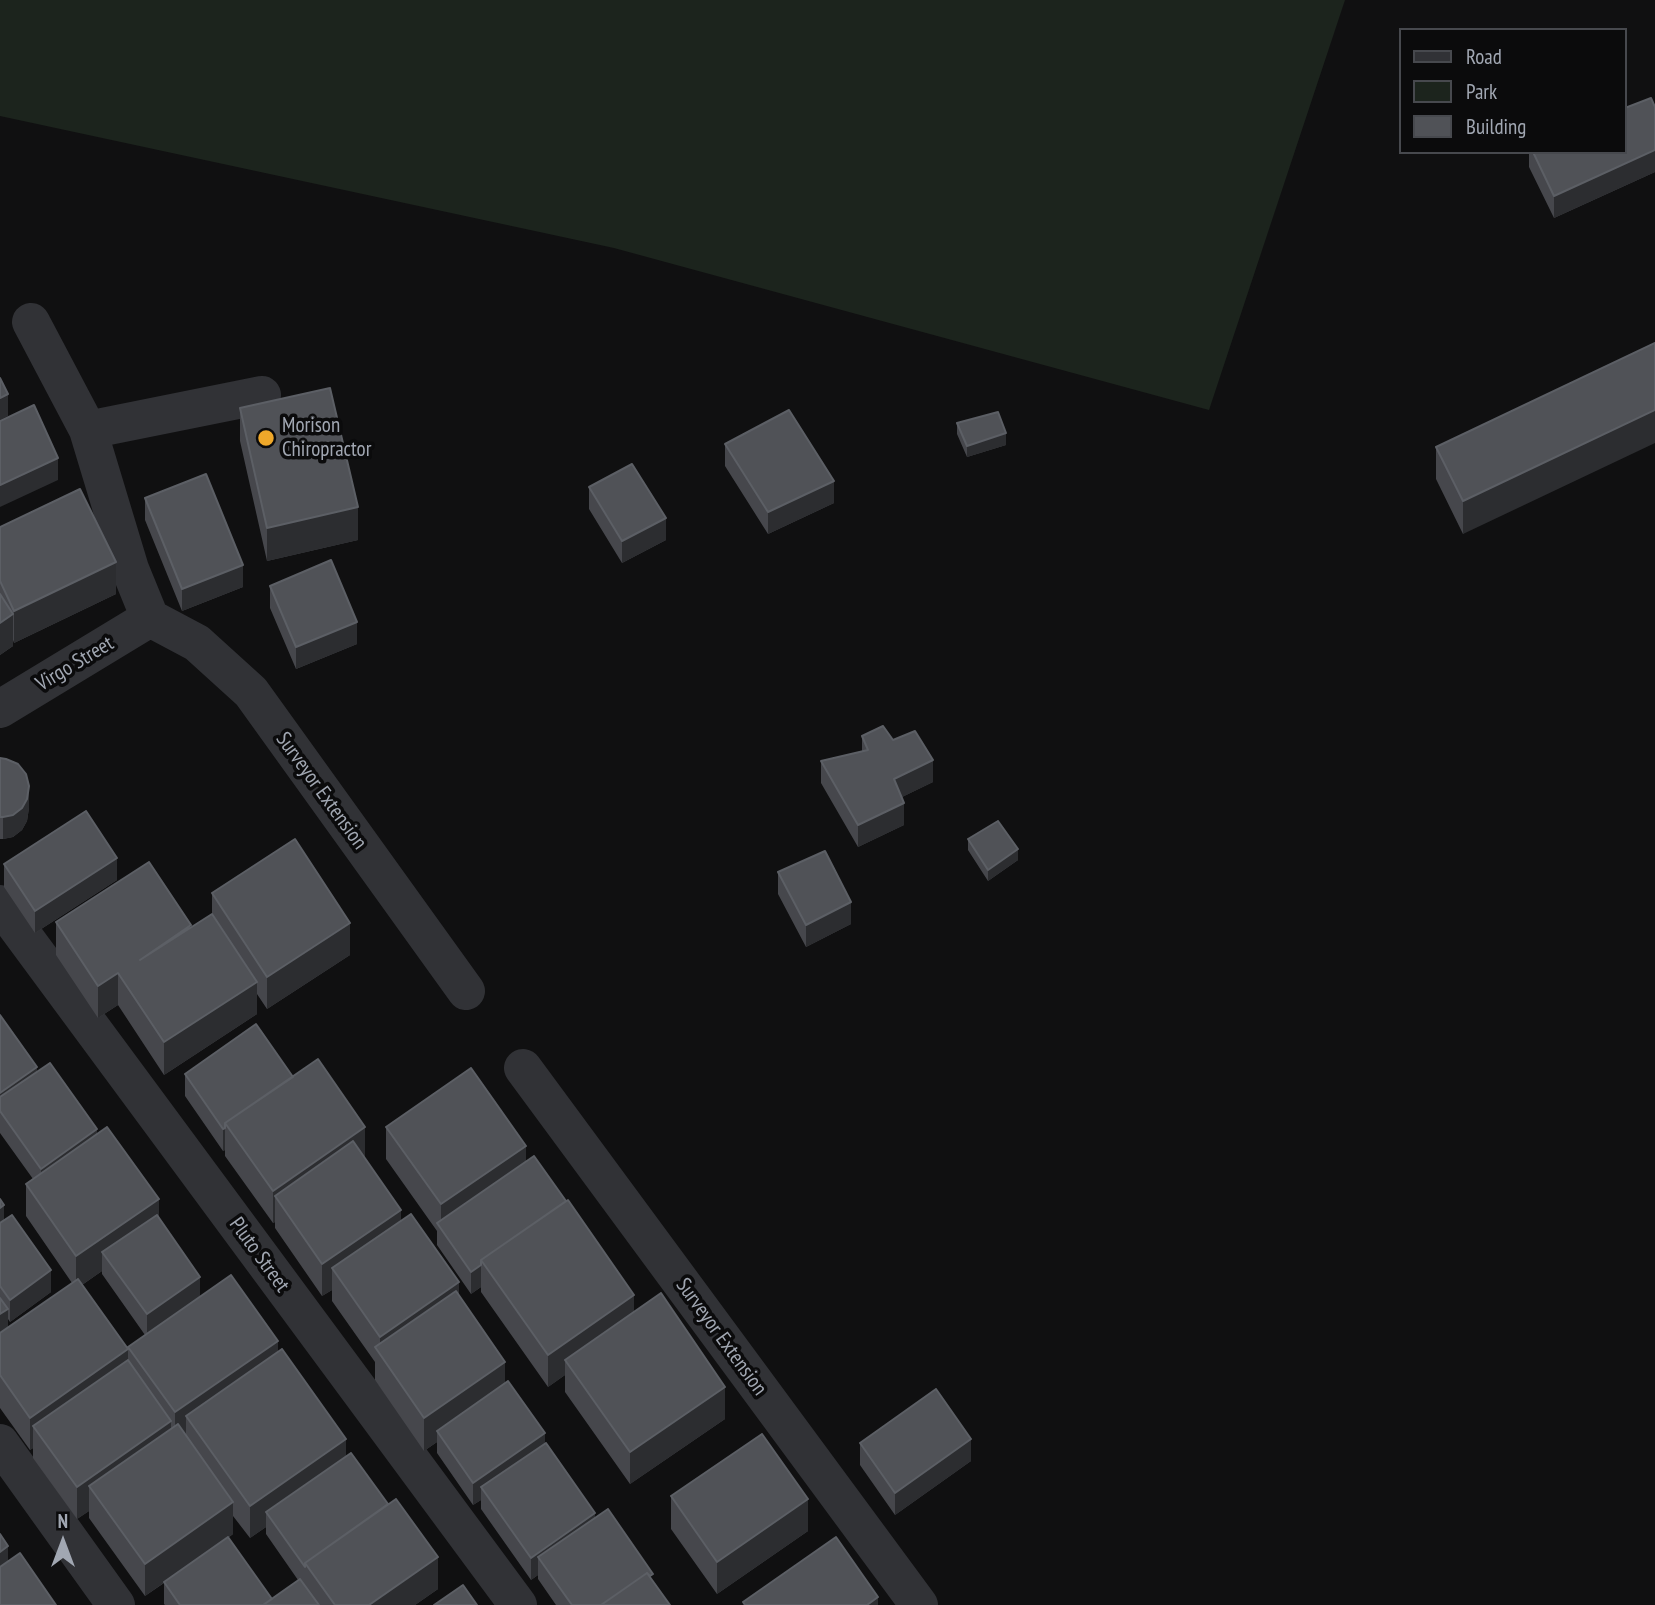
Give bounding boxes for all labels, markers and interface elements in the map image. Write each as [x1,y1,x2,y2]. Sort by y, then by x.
legend [1400,28,1627,154]
text: Road [1466,43,1502,70]
text: Park [1466,78,1497,105]
text: Building [1466,113,1526,140]
place label: Morison Chiropractor [282,413,371,463]
marker: Morison Chiropractor [256,428,276,448]
street label: Virgo Street [32,631,118,697]
street label: Surveyor Extension [270,728,372,854]
street label: Pluto Street [224,1213,294,1297]
street label: Surveyor Extension [670,1274,772,1400]
north arrow [28,1507,98,1577]
text: N [58,1509,68,1533]

